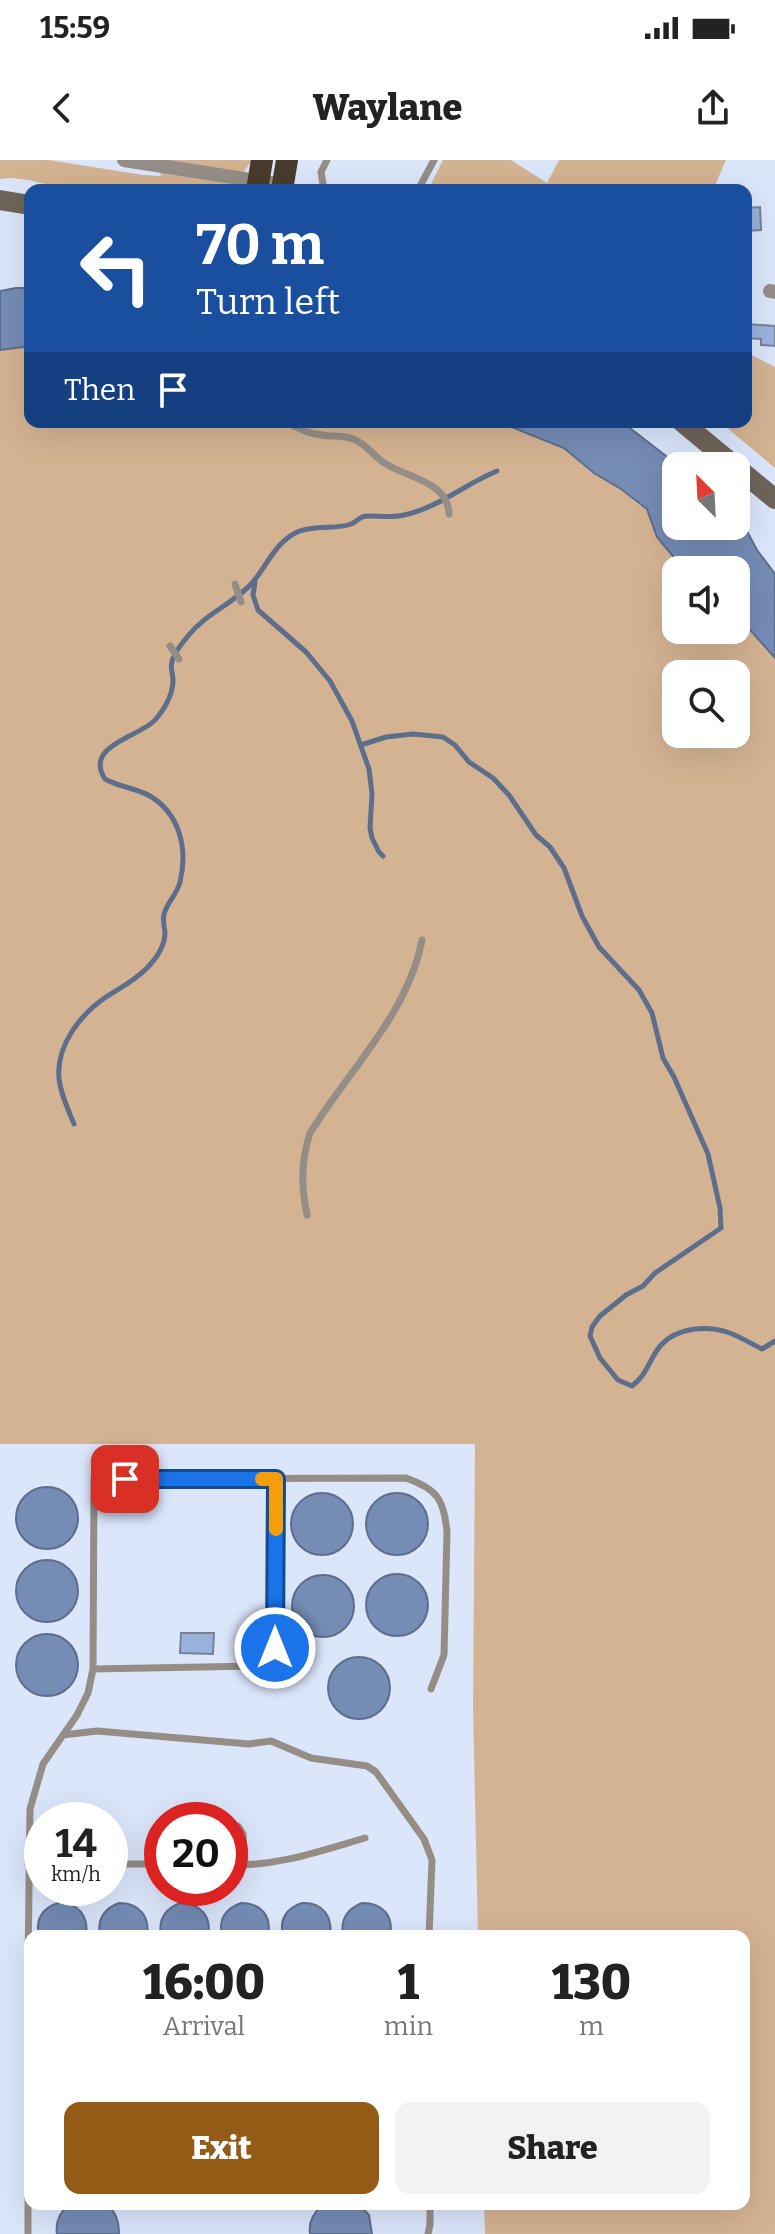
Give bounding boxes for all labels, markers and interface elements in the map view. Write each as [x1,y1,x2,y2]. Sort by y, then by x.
text: 15:59 [40,10,110,46]
icon: back [40,86,84,130]
text: Waylane [313,86,462,130]
icon: share [691,86,735,130]
text: 70 m [196,212,324,279]
icon: left [64,216,168,320]
text: Turn left [196,280,340,324]
icon: arrive [151,368,195,412]
text: Then [64,372,135,408]
north arrow [662,452,750,540]
map controls [662,452,750,748]
button: sound [662,556,750,644]
button: search [662,660,750,748]
pin [91,1445,159,1513]
icon: arrive [103,1457,147,1501]
position arrow [233,1606,317,1690]
speed limit sign: 20 [144,1802,248,1906]
text: 14 [55,1820,97,1868]
text: km/h [51,1862,101,1886]
text: 16:00 [143,1954,265,2012]
text: 1 [398,1954,419,2012]
text: 130 [552,1954,631,2012]
text: Arrival [163,2011,245,2042]
text: min [384,2011,433,2042]
text: m [579,2011,604,2042]
button: Exit [64,2102,379,2194]
button: Share [395,2102,710,2194]

